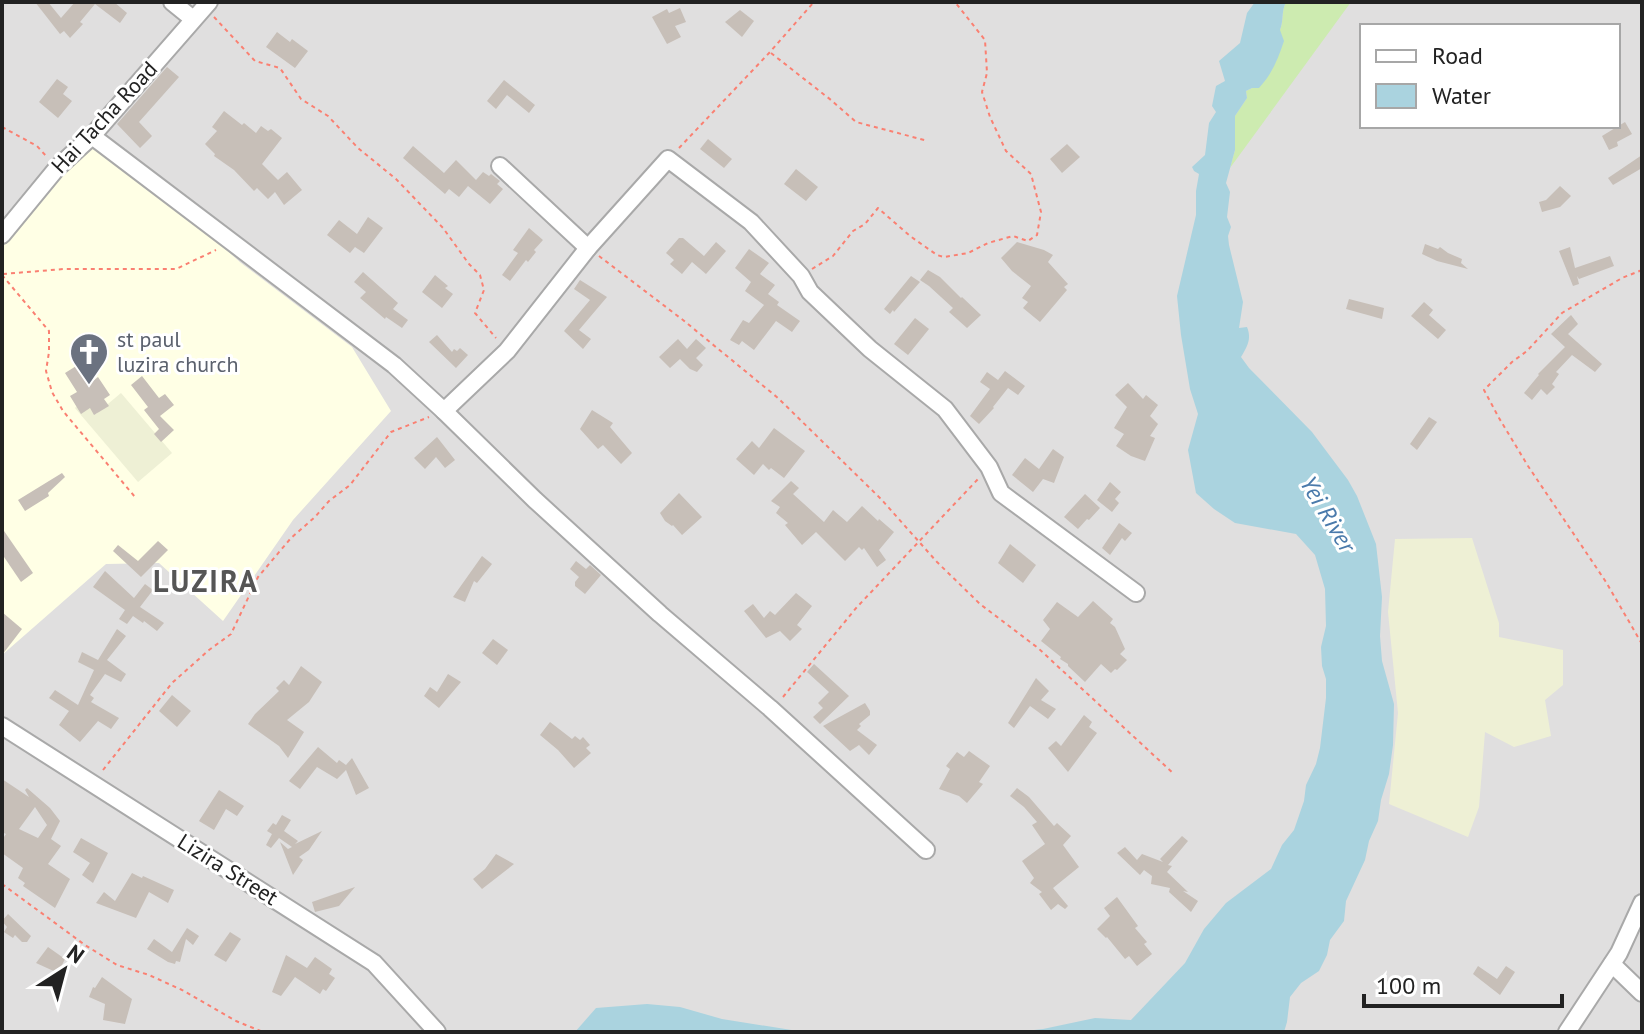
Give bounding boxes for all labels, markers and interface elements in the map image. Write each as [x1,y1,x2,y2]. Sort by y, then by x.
legend [1360,24,1620,128]
text: Road [1432,40,1483,71]
street label: Hai Tacha Road [45,55,163,179]
text: Water [1432,80,1491,111]
place label: st paul luzira church [117,325,239,378]
church icon: st paul luzira church [68,331,110,386]
water label: Yei River [1293,470,1364,560]
district label: LUZIRA [153,561,259,600]
street label: Lizira Street [172,827,284,911]
north arrow [24,930,104,1010]
text: N [62,938,90,969]
scale bar [1364,958,1562,1008]
text: 100 m [1376,970,1441,1001]

